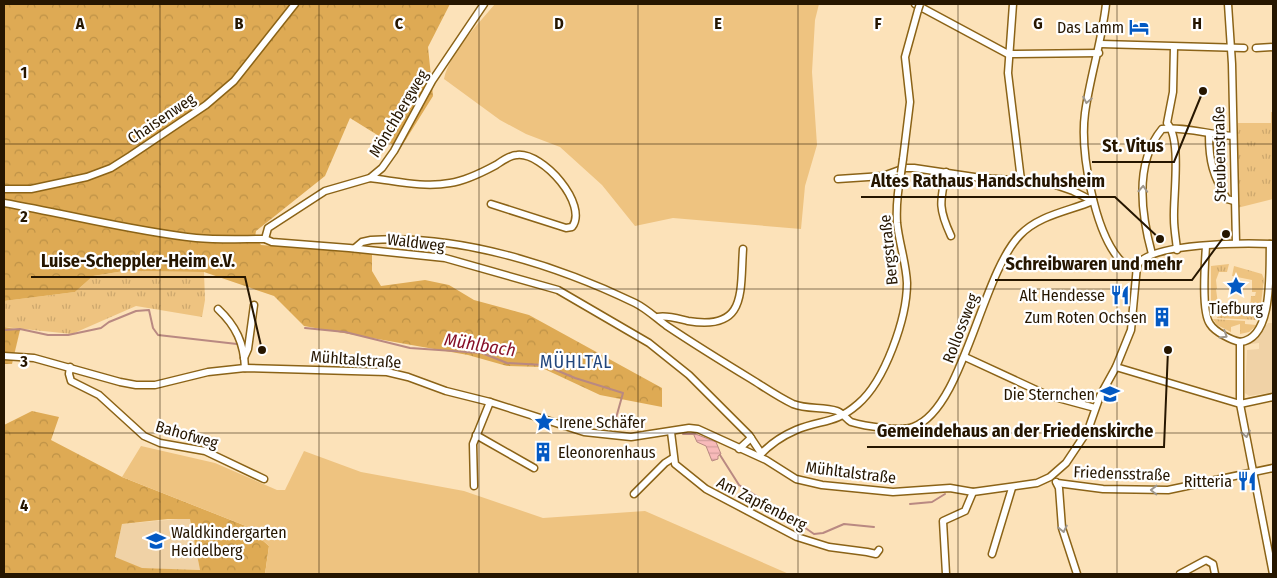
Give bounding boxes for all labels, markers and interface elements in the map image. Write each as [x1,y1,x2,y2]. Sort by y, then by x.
text: A [75,14,85,33]
text: B [235,14,244,33]
text: C [395,14,404,33]
text: D [554,14,564,33]
text: E [714,14,722,33]
text: F [874,14,882,33]
text: G [1033,14,1043,33]
text: H [1192,14,1202,33]
hotel icon: Das Lamm [1128,16,1150,38]
place label: Das Lamm [1057,18,1124,37]
text: 1 [21,63,27,82]
street label: Mönchbergweg [365,66,432,160]
street label: Chaisenweg [124,89,199,148]
one-way arrow [1082,96,1093,105]
street label: Steubenstraße [1209,106,1230,202]
callout: St. Vitus [1092,129,1174,162]
text: St. Vitus [1102,135,1164,157]
callout: Altes Rathaus Handschuhsheim [861,164,1115,197]
text: Altes Rathaus Handschuhsheim [870,170,1105,192]
one-way arrow [1138,184,1148,192]
text: 2 [19,207,28,226]
street label: Bergstraße [875,214,902,286]
street label: Waldweg [386,230,446,256]
callout: Luise-Scheppler-Heim e.V. [31,244,245,277]
callout: Schreibwaren und mehr [995,247,1192,280]
text: Luise-Scheppler-Heim e.V. [41,250,235,272]
text: Schreibwaren und mehr [1006,253,1183,275]
place icon: Tiefburg [1225,275,1247,297]
restaurant icon: Alt Hendesse [1109,284,1131,306]
place label: Alt Hendesse [1019,286,1105,305]
street label: Rollossweg [939,290,983,366]
place label: Tiefburg [1209,299,1263,318]
building icon: Zum Roten Ochsen [1151,306,1173,328]
place label: Zum Roten Ochsen [1025,308,1147,327]
water label: Mühlbach [443,328,517,362]
one-way arrow [1219,328,1228,338]
street label: Mühltalstraße [310,347,402,372]
district label: MÜHLTAL [540,351,612,373]
text: 3 [19,352,28,371]
school or university icon: Die Sternchen [1099,383,1121,405]
place label: Die Sternchen [1004,385,1095,404]
place icon: Irene Schäfer [533,411,555,433]
place label: Irene Schäfer [559,413,646,432]
callout: Gemeindehaus an der Friedenskirche [867,414,1164,447]
street label: Bahofweg [153,416,221,453]
text: Gemeindehaus an der Friedenskirche [877,420,1153,442]
one-way arrow [1240,429,1250,438]
building icon: Eleonorenhaus [532,441,554,463]
place label: Eleonorenhaus [558,443,656,462]
street label: Mühltalstraße [805,458,897,487]
street label: Friedensstraße [1073,462,1171,485]
restaurant icon: Ritteria [1236,470,1258,492]
place label: Ritteria [1184,472,1232,491]
street label: Am Zapfenberg [714,473,810,534]
one-way arrow [1150,485,1158,495]
text: 4 [20,496,28,515]
place label: Waldkindergarten Heidelberg [171,523,287,560]
one-way arrow [1057,525,1068,534]
school or university icon: Waldkindergarten Heidelberg [145,530,167,552]

